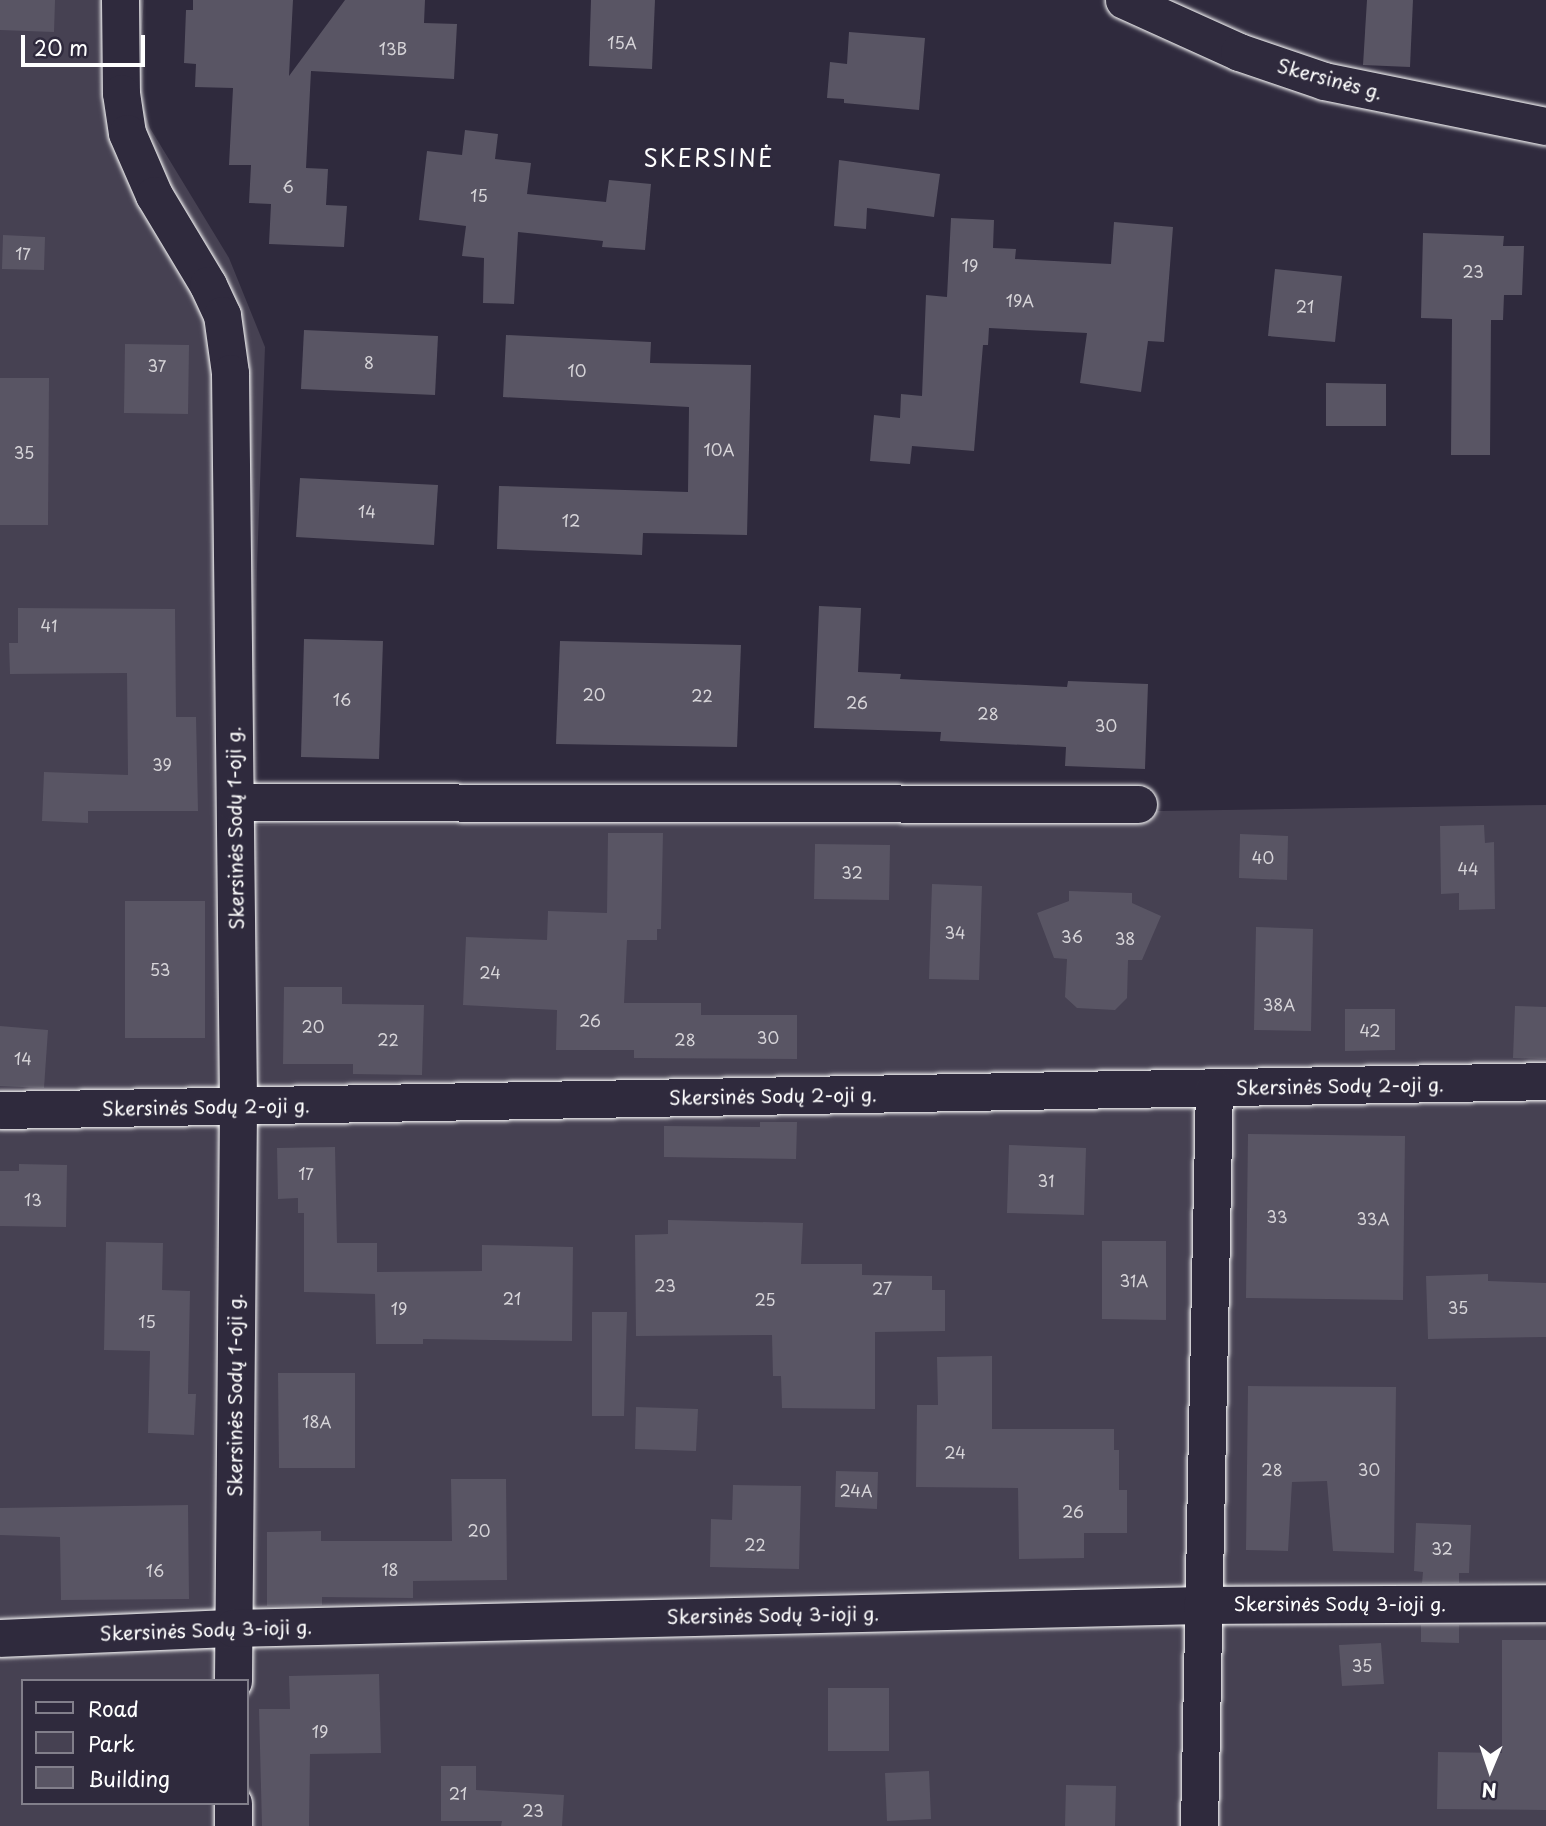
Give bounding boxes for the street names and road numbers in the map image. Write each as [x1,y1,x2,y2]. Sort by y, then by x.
street label: Skersinės g. [1275,54,1385,104]
street label: Skersinės Sodų 1-oji g. [222,726,248,930]
street label: Skersinės Sodų 2-oji g. [1235,1073,1445,1099]
street label: Skersinės Sodų 2-oji g. [668,1083,878,1109]
street label: Skersinės Sodų 2-oji g. [101,1094,311,1120]
street label: Skersinės Sodų 1-oji g. [224,1293,246,1497]
street label: Skersinės Sodų 3-ioji g. [1233,1593,1447,1615]
street label: Skersinės Sodų 3-ioji g. [666,1602,880,1628]
street label: Skersinės Sodų 3-ioji g. [99,1615,313,1645]

